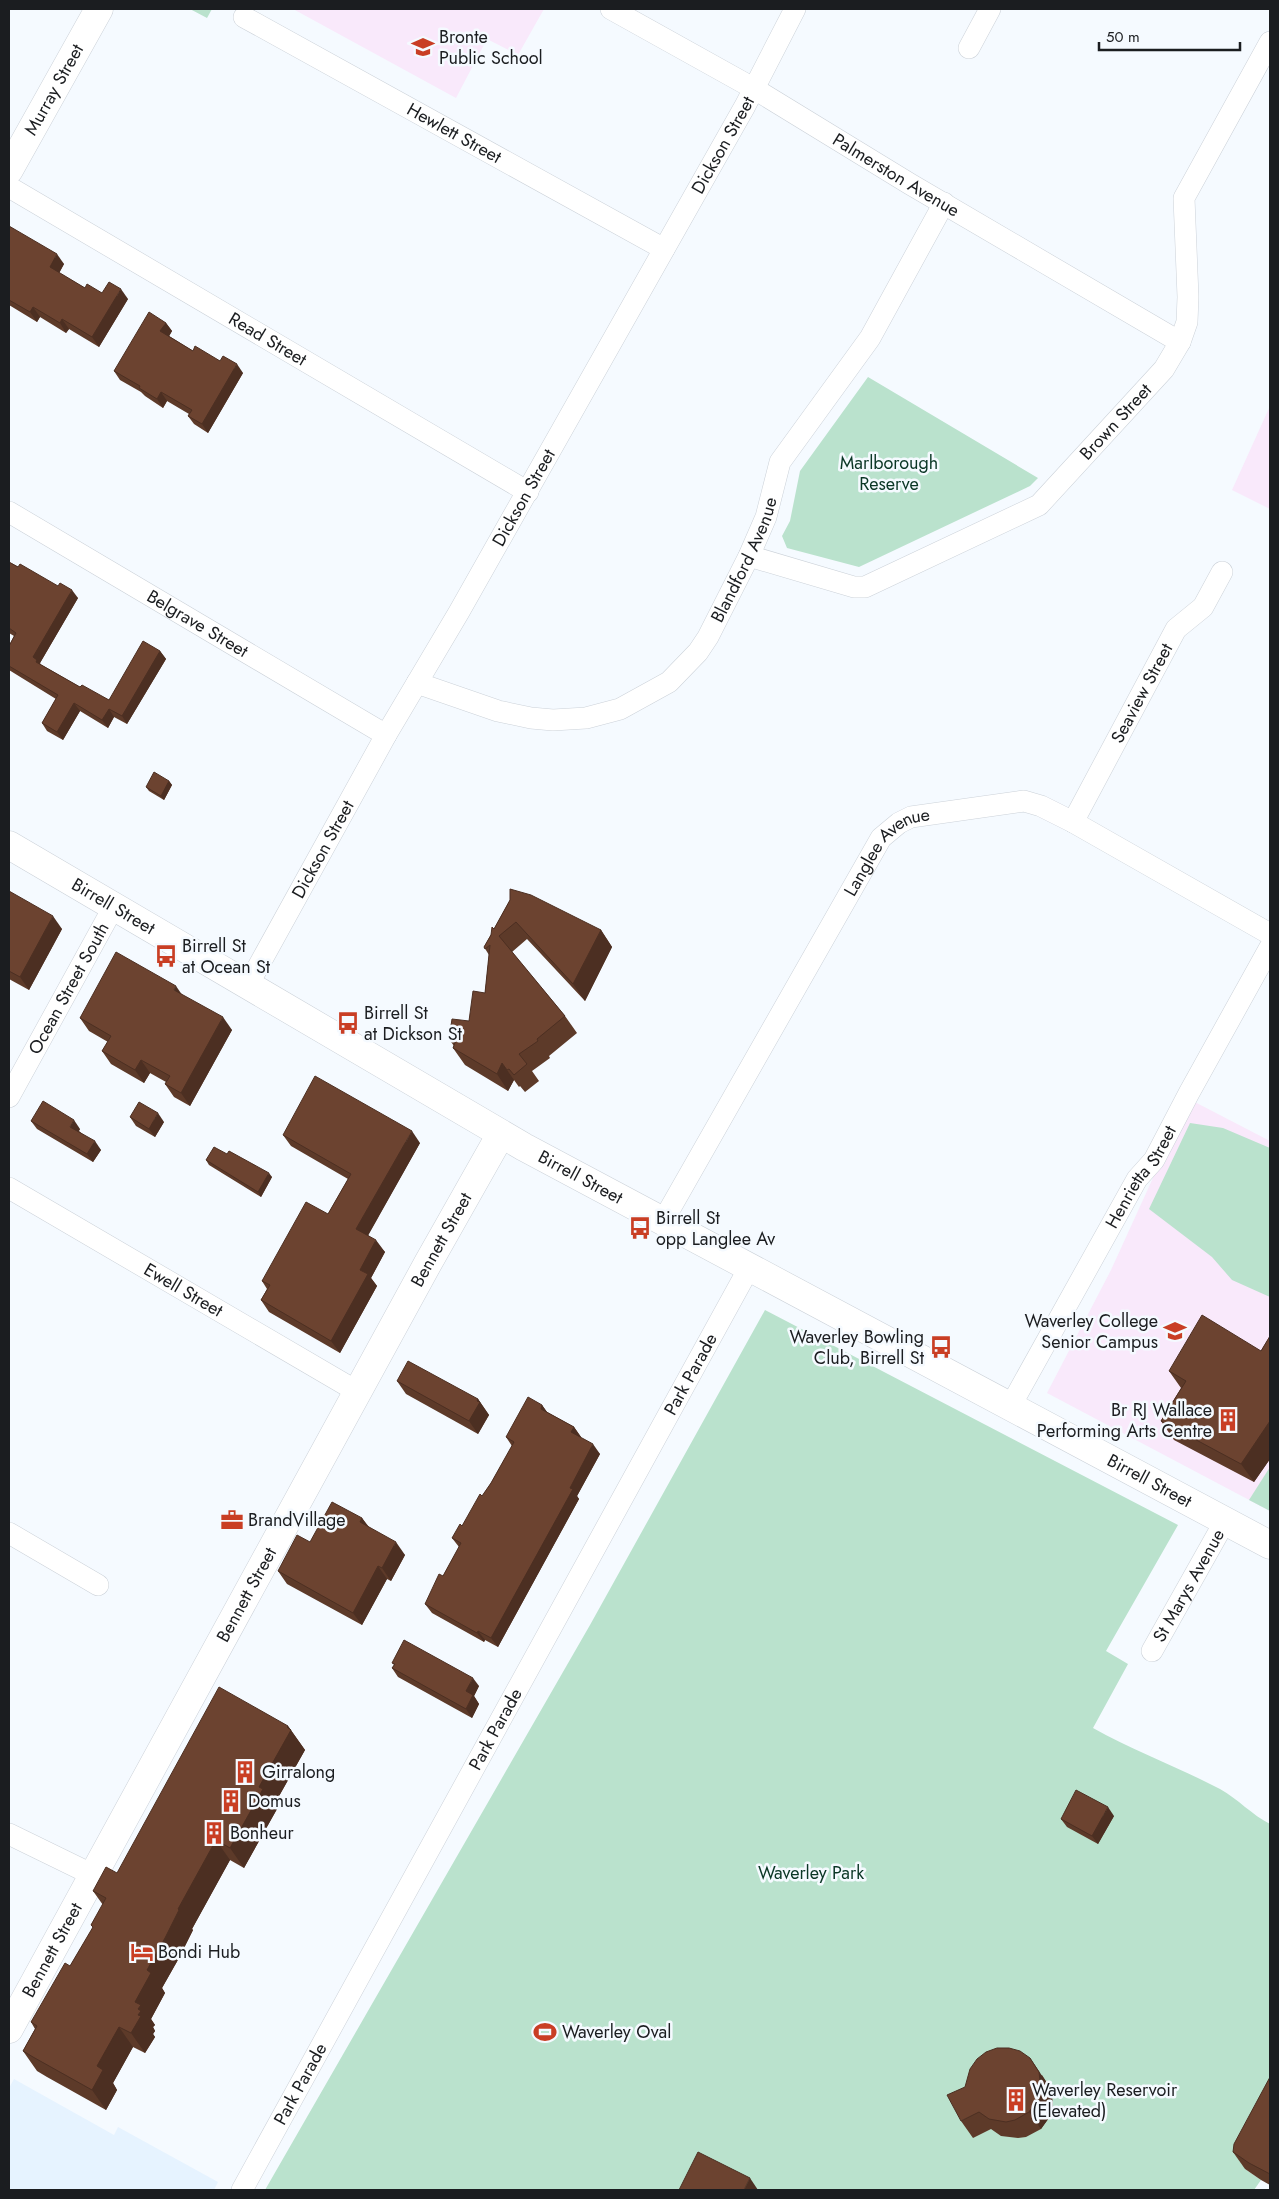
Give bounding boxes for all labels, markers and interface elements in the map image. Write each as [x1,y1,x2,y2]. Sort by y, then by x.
scale bar [1099,20,1240,52]
place label: Bronte Public School [439,24,543,71]
text: 50 m [1106,26,1140,48]
school or university icon: Bronte Public School [410,34,436,60]
street label: Murray Street [18,39,90,140]
street label: Dickson Street [685,91,761,199]
street label: Hewlett Street [402,96,507,170]
street label: Palmerston Avenue [828,127,964,223]
street label: Read Street [224,306,312,373]
street label: Brown Street [1074,377,1158,466]
street label: Dickson Street [486,443,562,551]
park label: Marlborough Reserve [840,450,938,497]
street label: Blandford Avenue [704,494,784,627]
street label: Belgrave Street [142,583,254,664]
street label: Seaview Street [1104,638,1179,748]
street label: Dickson Street [285,795,361,903]
street label: Langlee Avenue [838,801,931,901]
street label: Birrell Street [67,872,161,941]
street label: Ocean Street South [22,918,116,1059]
place label: Birrell St at Ocean St [182,933,271,980]
bus stop icon: Birrell St at Ocean St [153,943,179,969]
place label: Birrell St at Dickson St [364,1000,463,1047]
bus stop icon: Birrell St at Dickson St [335,1010,361,1036]
street label: Henrietta Street [1099,1120,1183,1233]
street label: Birrell Street [533,1144,628,1211]
street label: Bennett Street [404,1187,479,1292]
place label: Birrell St opp Langlee Av [656,1205,775,1252]
bus stop icon: Birrell St opp Langlee Av [627,1215,653,1241]
street label: Ewell Street [139,1257,228,1324]
place label: Waverley College Senior Campus [1025,1308,1158,1355]
school or university icon: Waverley College Senior Campus [1162,1318,1188,1344]
place label: Waverley Bowling Club, Birrell St [789,1324,925,1371]
street label: Park Parade [658,1329,724,1420]
bus stop icon: Waverley Bowling Club, Birrell St [928,1334,954,1360]
place label: Br RJ Wallace Performing Arts Centre [1037,1397,1212,1444]
building icon: Br RJ Wallace Performing Arts Centre [1215,1407,1241,1433]
street label: Birrell Street [1102,1447,1197,1514]
office icon: BrandVillage [219,1507,245,1533]
place label: BrandVillage [248,1507,346,1533]
street label: St Marys Avenue [1146,1524,1231,1647]
street label: Bennett Street [210,1542,283,1647]
street label: Park Parade [462,1683,529,1775]
building icon: Girralong [232,1759,258,1785]
place label: Girralong [262,1759,335,1785]
building icon: Domus [218,1788,244,1814]
place label: Domus [248,1788,301,1814]
building icon: Bonheur [201,1820,227,1846]
place label: Bonheur [230,1820,294,1846]
park label: Waverley Park [758,1860,864,1886]
street label: Bennett Street [16,1897,89,2002]
hotel icon: Bondi Hub [129,1939,155,1965]
place label: Bondi Hub [158,1939,240,1965]
sports icon: Waverley Oval [532,2019,558,2045]
place label: Waverley Oval [562,2019,671,2045]
street label: Park Parade [267,2038,333,2130]
place label: Waverley Reservoir (Elevated) [1032,2077,1178,2124]
building icon: Waverley Reservoir (Elevated) [1003,2087,1029,2113]

